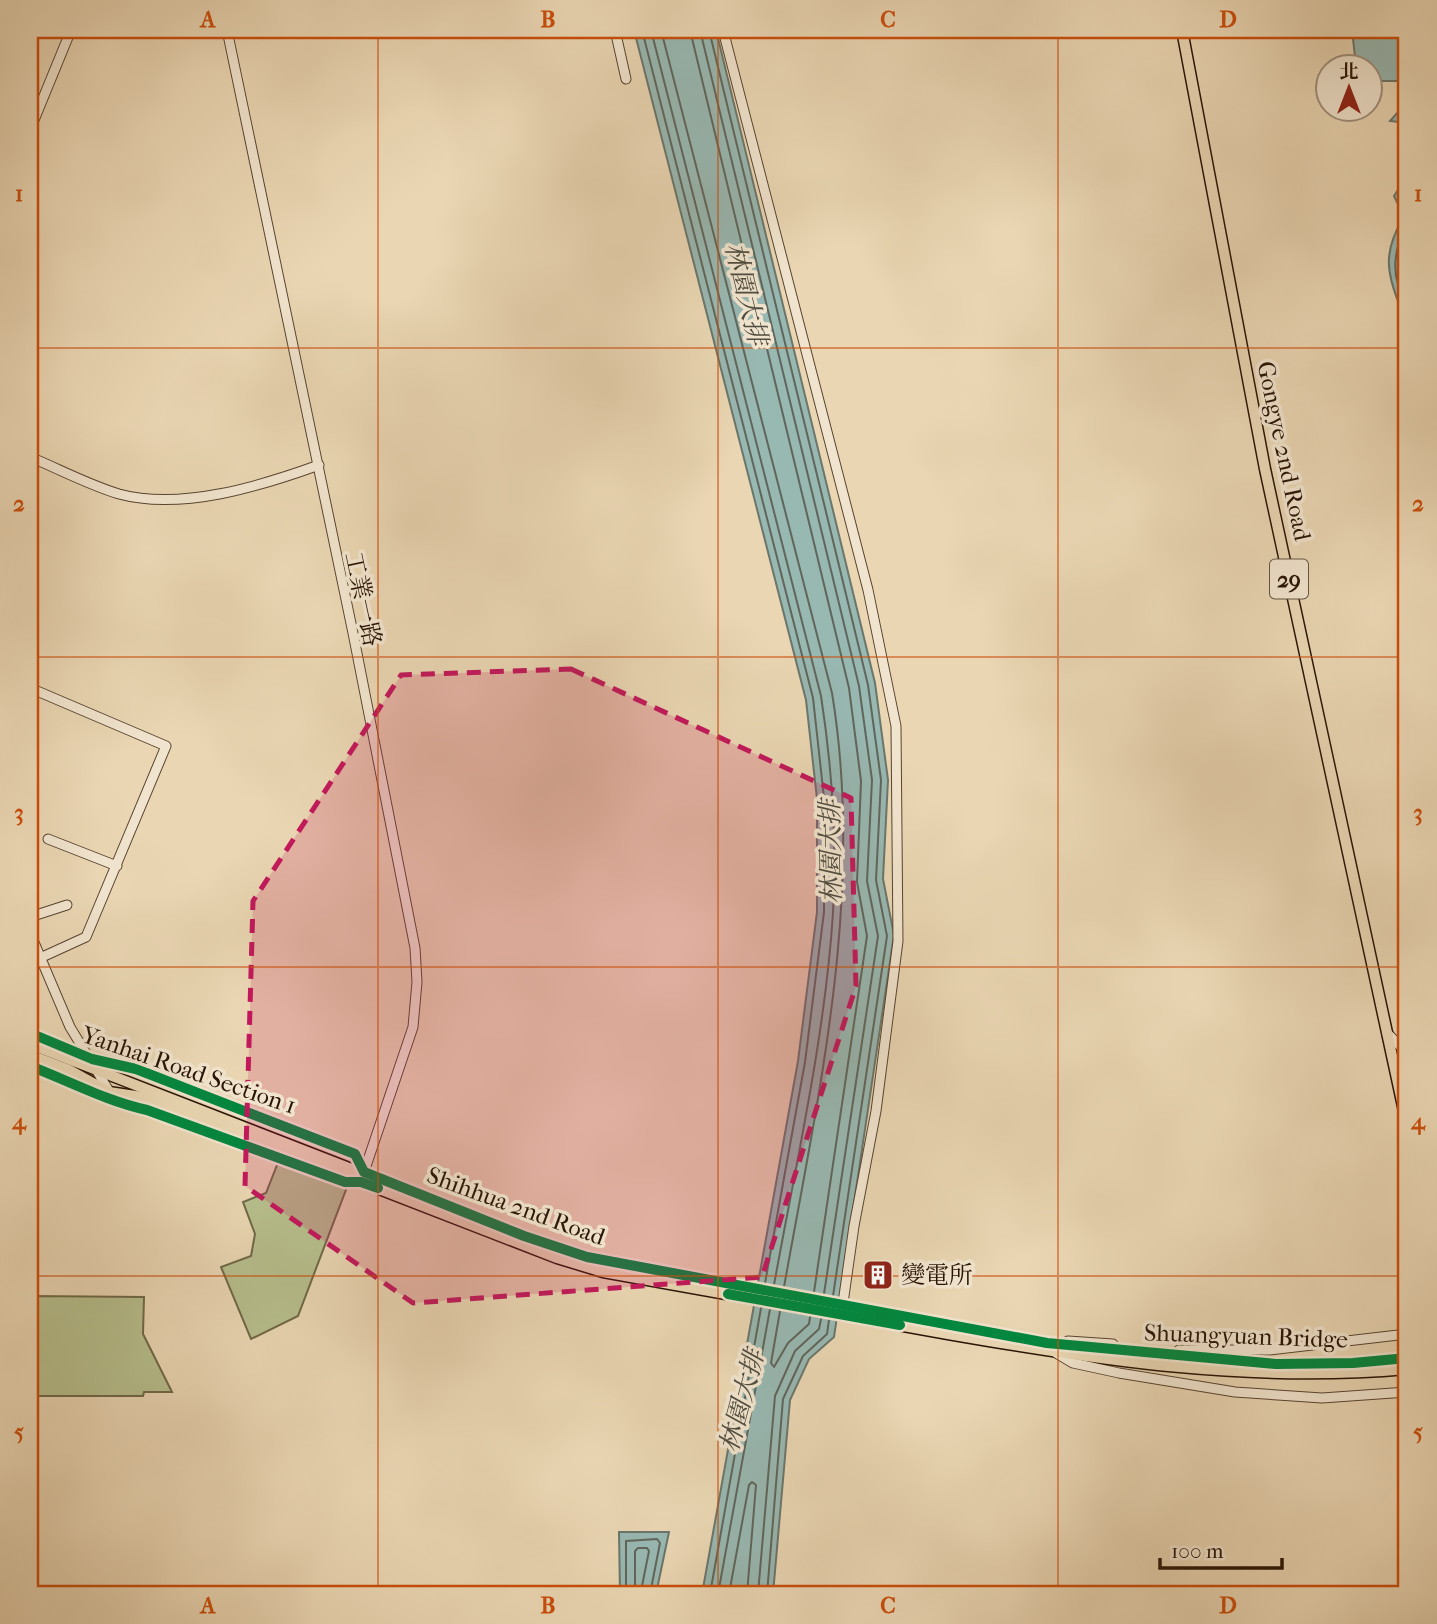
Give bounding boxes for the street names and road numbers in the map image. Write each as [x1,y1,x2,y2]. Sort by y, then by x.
street label: Gongye 2nd Road [1251,359,1317,544]
street label: 工業一路 [339,549,387,649]
road number: 29 [1270,559,1308,598]
street label: Yanhai Road Section 1 [77,1020,300,1120]
street label: Shihhua 2nd Road [423,1161,610,1251]
street label: Shuangyuan Bridge [1144,1318,1349,1354]

